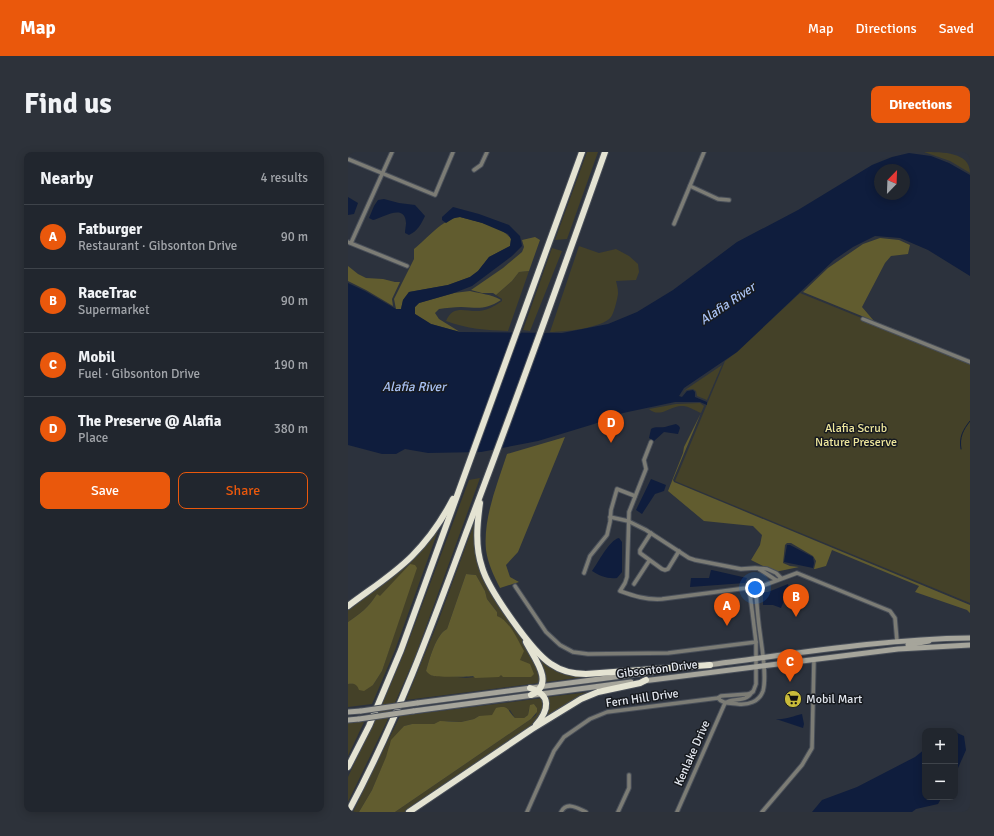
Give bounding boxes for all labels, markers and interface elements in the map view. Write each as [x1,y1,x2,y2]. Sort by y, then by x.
text: Map [20,16,56,40]
text: Map [808,20,834,37]
text: Directions [856,20,917,37]
text: Saved [939,20,974,37]
button: Directions [871,86,970,123]
text: Find us [24,87,112,121]
north arrow [874,164,910,200]
text: Nearby [40,168,93,189]
text: 4 results [260,170,308,186]
text: Fatburger [78,220,142,238]
text: A [49,229,57,245]
text: 90 m [281,229,308,245]
text: Restaurant · Gibsonton Drive [78,238,237,254]
water label: Alafia River [697,278,760,328]
text: RaceTrac [78,284,137,302]
text: B [49,293,57,309]
text: 90 m [281,293,308,309]
text: Supermarket [78,302,150,318]
text: Mobil [78,348,116,366]
text: C [49,357,57,373]
text: 190 m [274,357,308,373]
text: Fuel · Gibsonton Drive [78,366,200,382]
water label: Alafia River [382,379,448,395]
pin: D [598,410,624,443]
text: The Preserve @ Alafia [78,412,221,430]
text: D [49,421,57,437]
text: 380 m [274,421,308,437]
park label: Alafia Scrub Nature Preserve [815,421,897,450]
text: Place [78,430,108,446]
button: Save [40,472,170,509]
button: Share [178,472,308,509]
your location [745,578,765,598]
pin: B [783,584,809,617]
pin: A [714,593,740,626]
pin: C [777,649,803,682]
street label: Gibsonton Drive [616,657,699,682]
street label: Fern Hill Drive [605,686,679,711]
supermarket icon: Mobil Mart [783,689,803,709]
place label: Mobil Mart [806,692,862,707]
street label: Kenlake Drive [671,718,714,788]
map controls [922,728,958,800]
button: + [922,728,958,764]
button: − [922,764,958,800]

